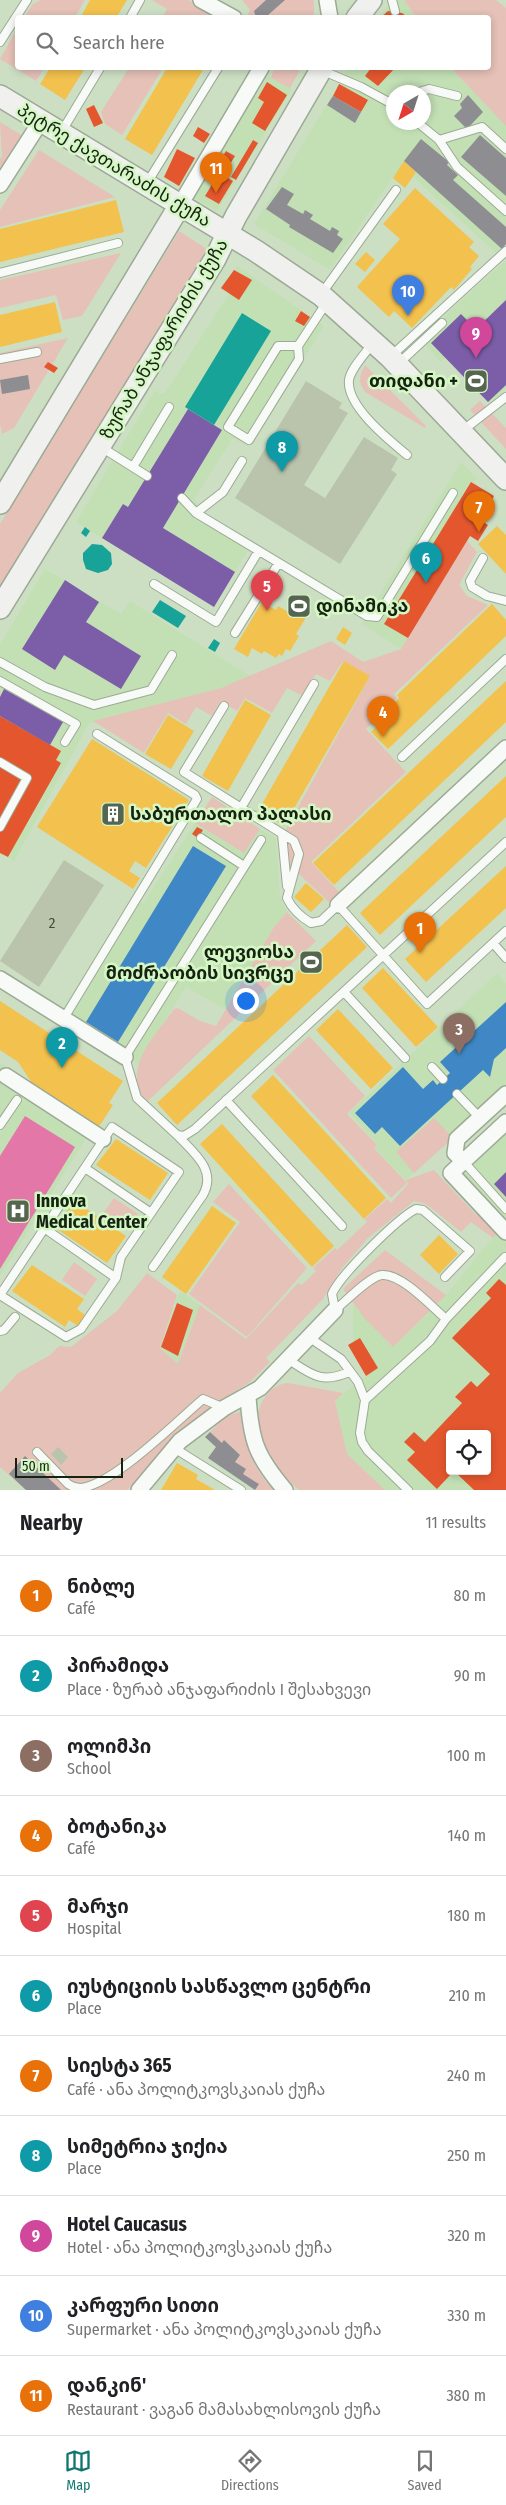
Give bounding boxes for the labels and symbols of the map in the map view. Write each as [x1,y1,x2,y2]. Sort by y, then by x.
north arrow [386,85,431,130]
street label: პეტრე ქავთარაძის ქუჩა [13,98,215,232]
pin: 11 [200,152,232,193]
street label: ზურაბ ანჯაფარიძის ქუჩა [95,235,233,443]
pin: 10 [392,275,424,316]
pin: 9 [460,317,492,358]
sports icon: თიდანი + [463,368,489,394]
place label: თიდანი + [369,370,458,392]
pin: 8 [266,431,298,472]
pin: 7 [463,491,495,532]
pin: 6 [410,542,442,583]
pin: 5 [251,570,283,611]
sports icon: დინამიკა [286,593,312,619]
place label: დინამიკა [316,595,408,617]
pin: 4 [367,696,399,737]
building icon: საბურთალო პალასი [100,801,126,827]
place label: საბურთალო პალასი [130,803,332,825]
pin: 1 [404,912,436,953]
house number: 2 [49,914,56,932]
place label: ლევიოსა მოძრაობის სივრცე [106,941,294,984]
sports icon: ლევიოსა მოძრაობის სივრცე [298,949,324,975]
your location [233,988,259,1014]
pin: 3 [443,1013,475,1054]
pin: 2 [46,1027,78,1068]
place label: Innova Medical Center [36,1190,147,1233]
hospital icon: Innova Medical Center [5,1198,31,1224]
scale bar [15,1455,122,1478]

